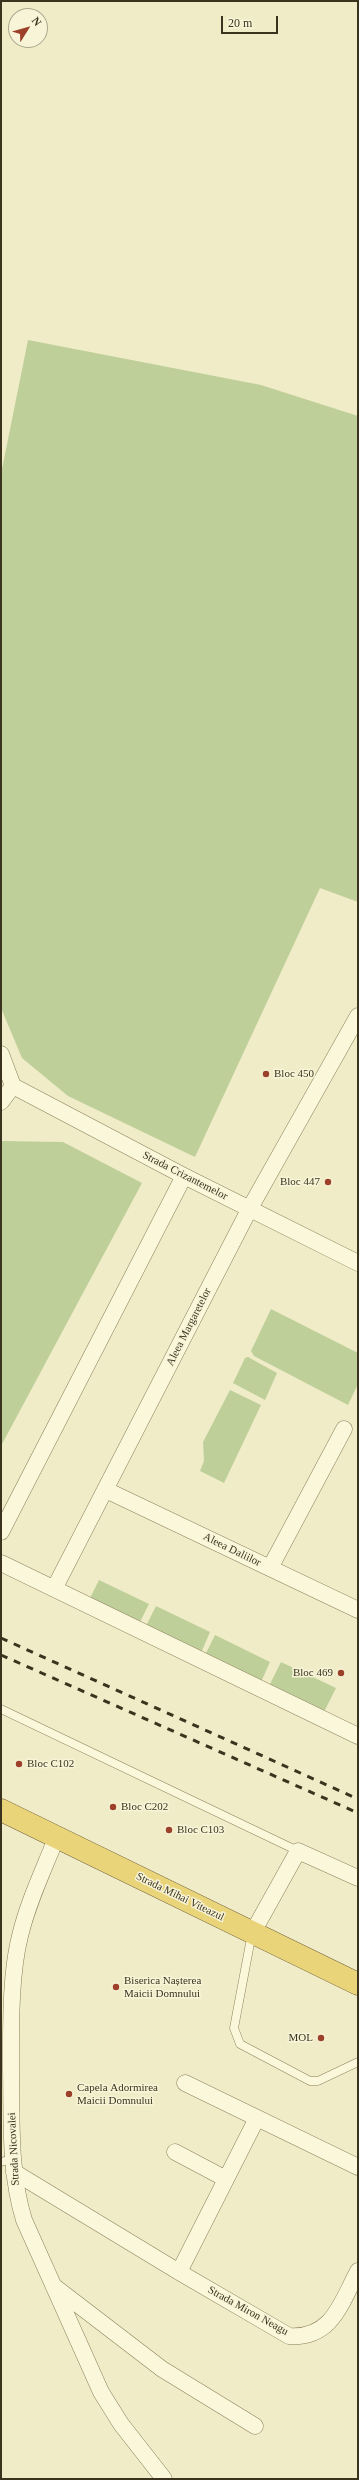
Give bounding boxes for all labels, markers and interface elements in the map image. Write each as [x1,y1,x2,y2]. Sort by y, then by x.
north arrow [8,8,48,48]
scale bar [223,8,280,34]
text: N [30,15,44,28]
text: 20 m [228,16,252,30]
place label: Bloc 450 [274,1067,314,1081]
marker: Bloc 450 [261,1069,271,1079]
street label: Strada Crizantemelor [140,1149,230,1203]
place label: Bloc 447 [280,1175,320,1189]
marker: Bloc 447 [323,1177,333,1187]
street label: Aleea Margaretelor [164,1286,214,1368]
street label: Aleea Daliilor [201,1530,263,1570]
place label: Bloc 469 [293,1666,333,1680]
marker: Bloc 469 [336,1668,346,1678]
place label: Bloc C102 [27,1757,74,1771]
marker: Bloc C102 [14,1759,24,1769]
place label: Bloc C202 [121,1800,168,1814]
marker: Bloc C202 [108,1802,118,1812]
place label: Bloc C103 [177,1823,224,1837]
marker: Bloc C103 [164,1825,174,1835]
street label: Strada Mihai Viteazul [134,1870,226,1924]
place label: Biserica Nașterea Maicii Domnului [124,1974,201,2000]
marker: Biserica Nașterea Maicii Domnului [111,1982,121,1992]
place label: MOL [289,2031,313,2045]
marker: MOL [316,2033,326,2043]
place label: Capela Adormirea Maicii Domnului [77,2081,158,2107]
marker: Capela Adormirea Maicii Domnului [64,2089,74,2099]
street label: Strada Nicovalei [5,2112,23,2186]
street label: Strada Miron Neagu [206,2283,290,2339]

